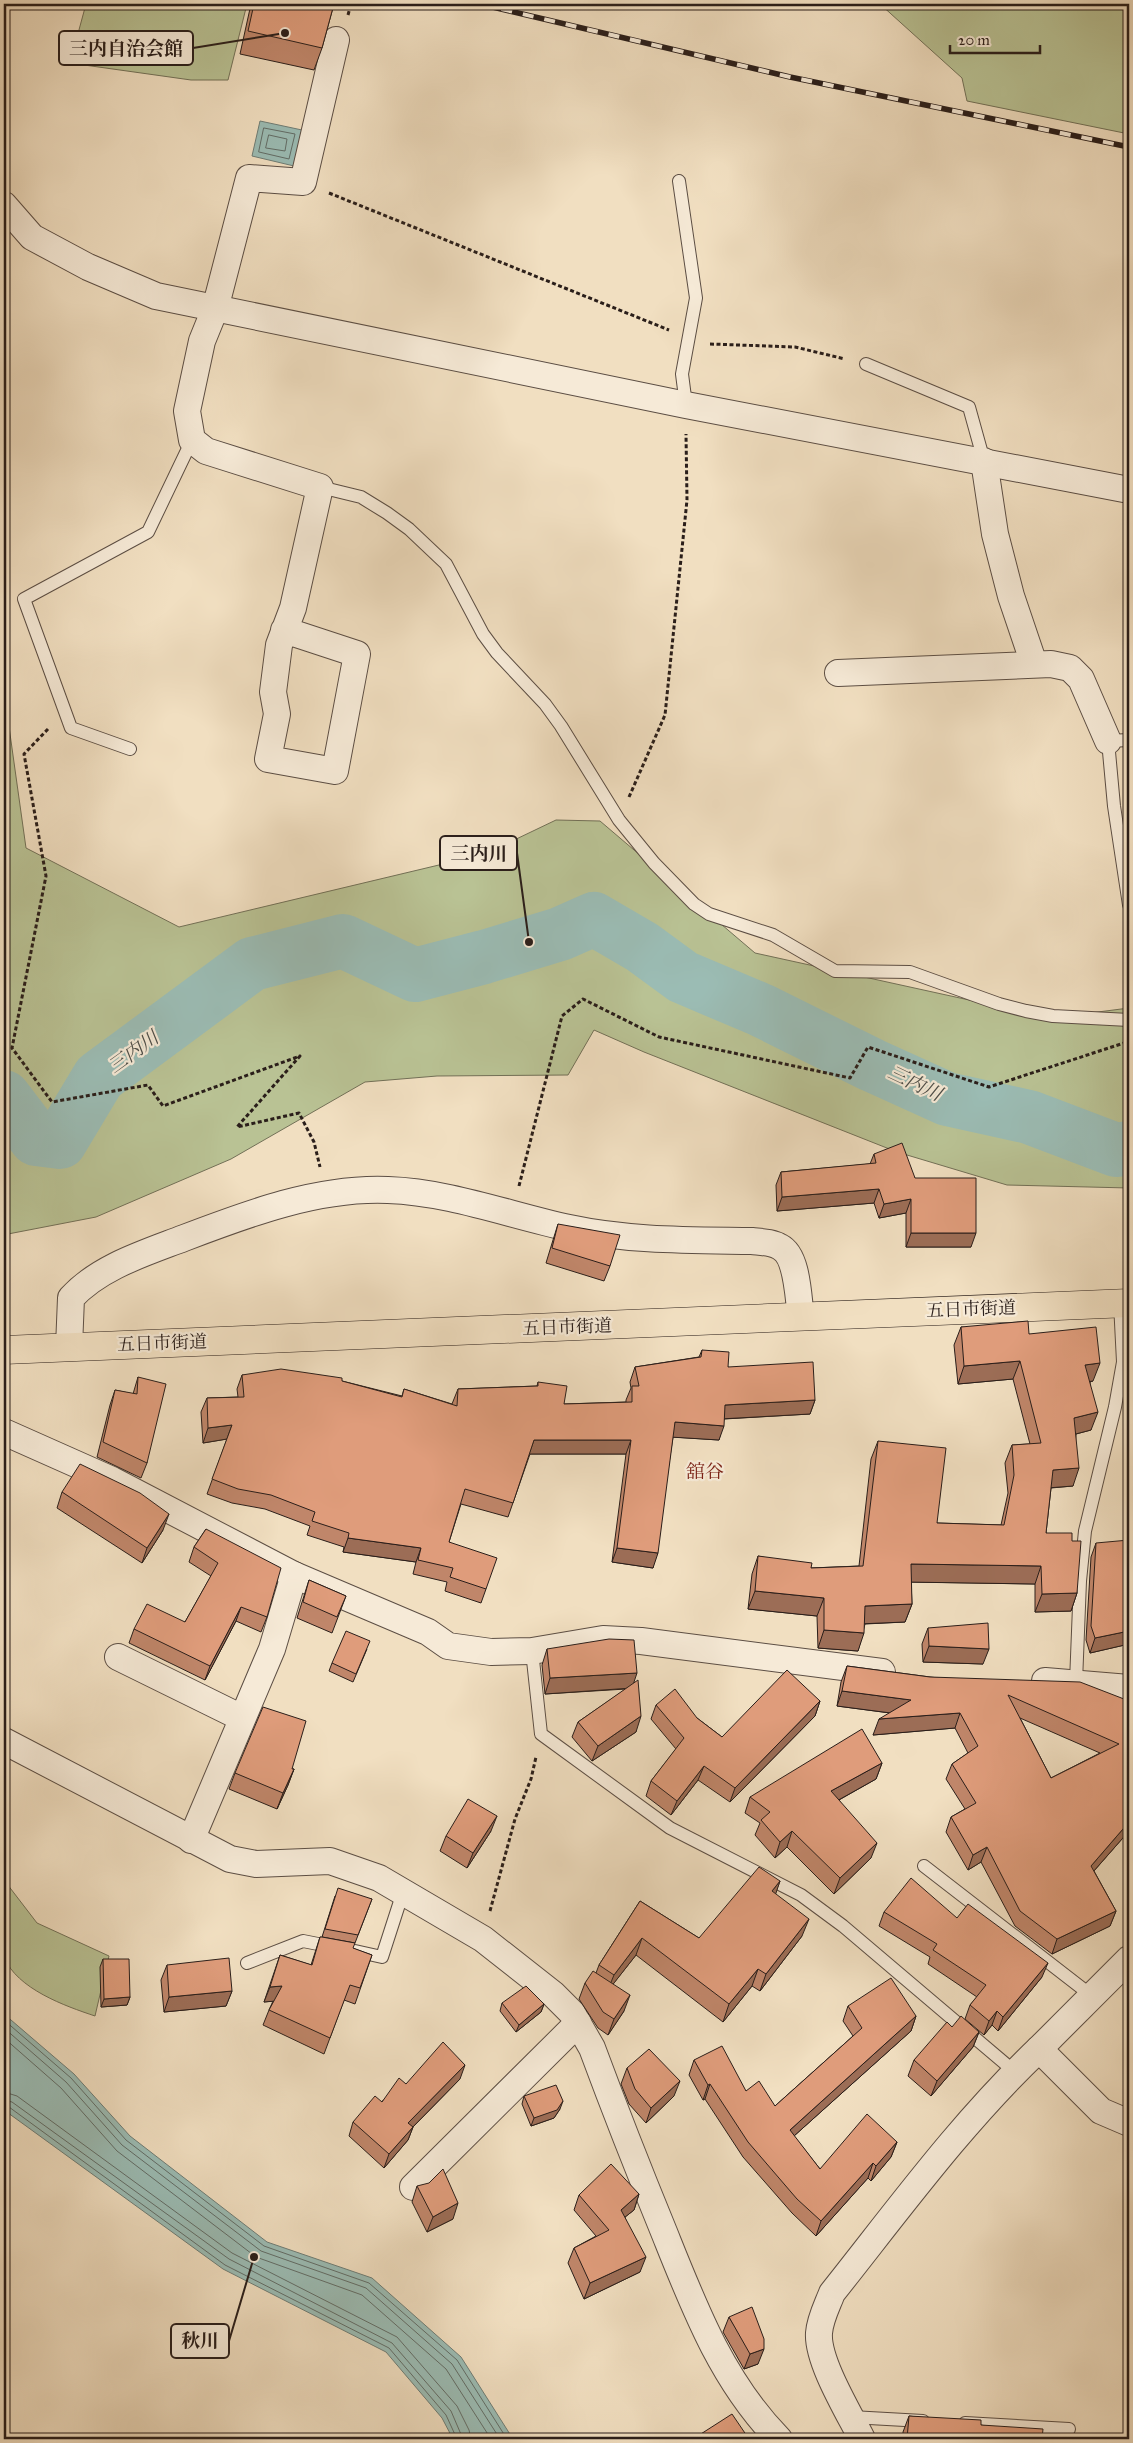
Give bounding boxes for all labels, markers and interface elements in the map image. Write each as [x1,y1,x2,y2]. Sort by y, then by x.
scale bar [950,22,1040,54]
callout: 三内自治会館 [59,31,193,65]
text: 20 m [958,31,990,49]
text: 三内自治会館 [69,37,183,60]
callout: 三内川 [440,836,517,870]
text: 三内川 [450,842,508,865]
water label: 三内川 [103,1025,164,1078]
water label: 三内川 [884,1061,947,1106]
street label: 五日市街道 [926,1296,1016,1322]
street label: 五日市街道 [522,1314,612,1340]
street label: 五日市街道 [117,1330,207,1356]
district label: 舘谷 [686,1460,724,1483]
callout: 秋川 [171,2324,229,2358]
text: 秋川 [181,2329,219,2352]

